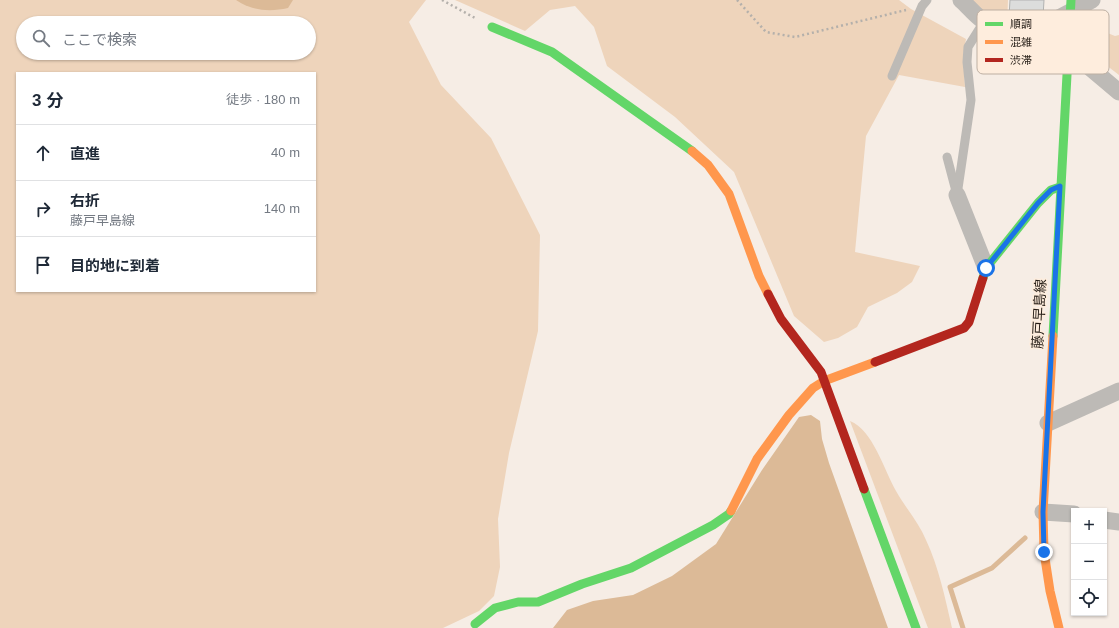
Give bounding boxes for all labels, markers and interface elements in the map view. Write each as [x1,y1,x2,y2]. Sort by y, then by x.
legend [977,10,1109,74]
search box [16,16,316,60]
text: 順調 [1010,18,1032,30]
icon: search [30,27,52,49]
text: ここで検索 [62,31,137,48]
text: 混雑 [1010,36,1032,48]
text: 渋滞 [1010,54,1032,66]
text: 3 分 [32,91,63,110]
text: 徒歩 · 180 m [226,92,300,107]
icon: ahead [32,142,54,164]
text: 直進 [70,145,100,162]
text: 40 m [271,145,300,160]
text: 右折 [70,192,100,209]
icon: right [32,198,54,220]
text: 140 m [264,201,300,216]
text: 藤戸早島線 [70,213,135,228]
icon: arrive [32,254,54,276]
text: 目的地に到着 [70,257,160,274]
route start [977,259,995,277]
street label: 藤戸早島線 [1029,279,1049,349]
map controls [1071,508,1107,616]
button: + [1071,508,1107,544]
route end [1035,543,1053,561]
button: − [1071,544,1107,580]
button: locate [1071,580,1107,616]

